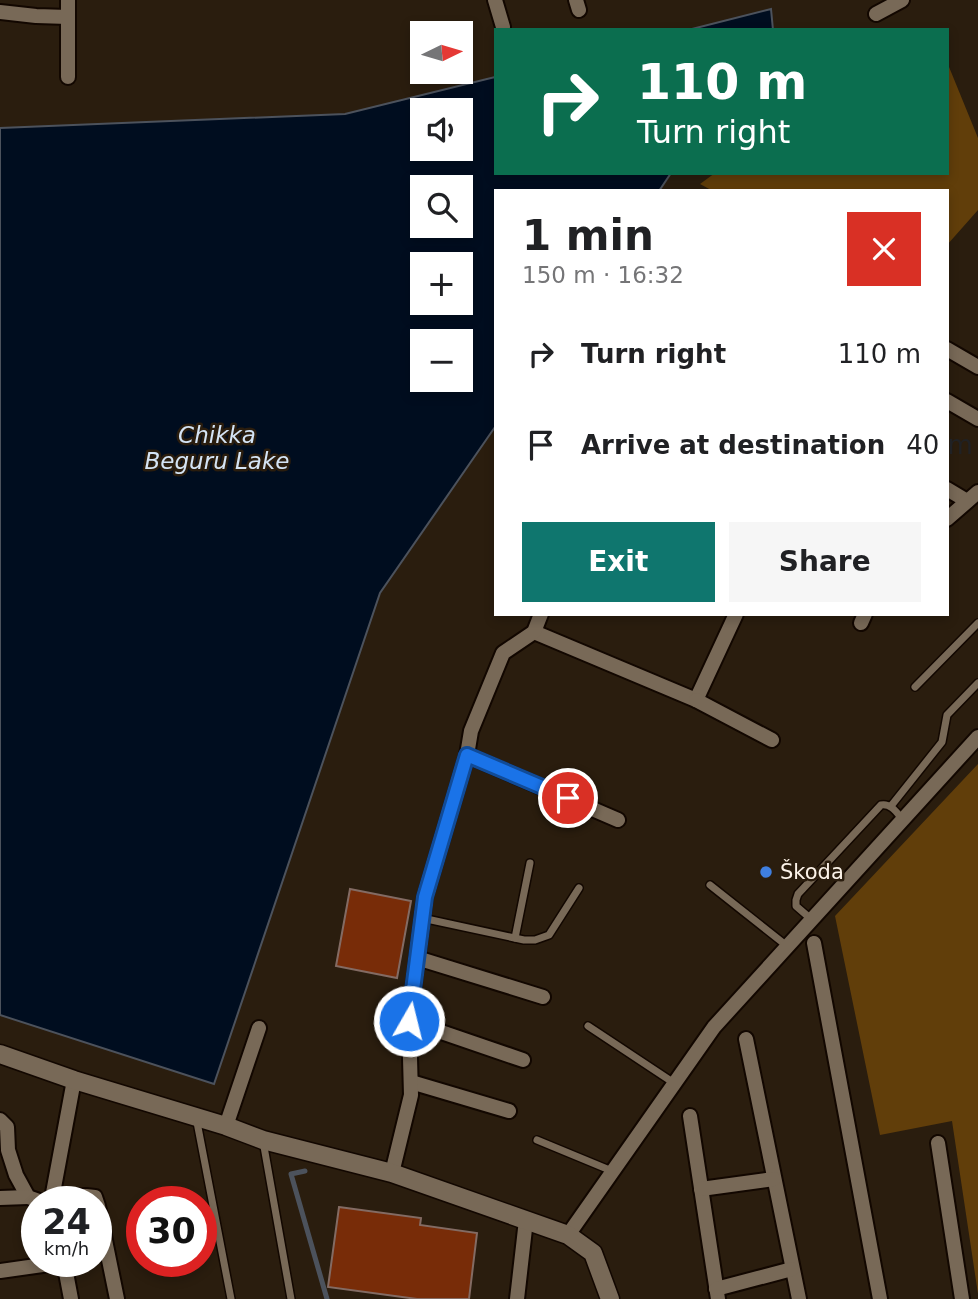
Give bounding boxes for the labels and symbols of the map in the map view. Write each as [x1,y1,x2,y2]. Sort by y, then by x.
north arrow [410,21,472,84]
water label: Chikka Beguru Lake [145,422,289,474]
pin [538,768,598,828]
place label: Škoda [780,859,844,884]
marker: Škoda [758,864,774,880]
position arrow [372,984,446,1058]
speed limit sign: 30 [126,1186,217,1277]

